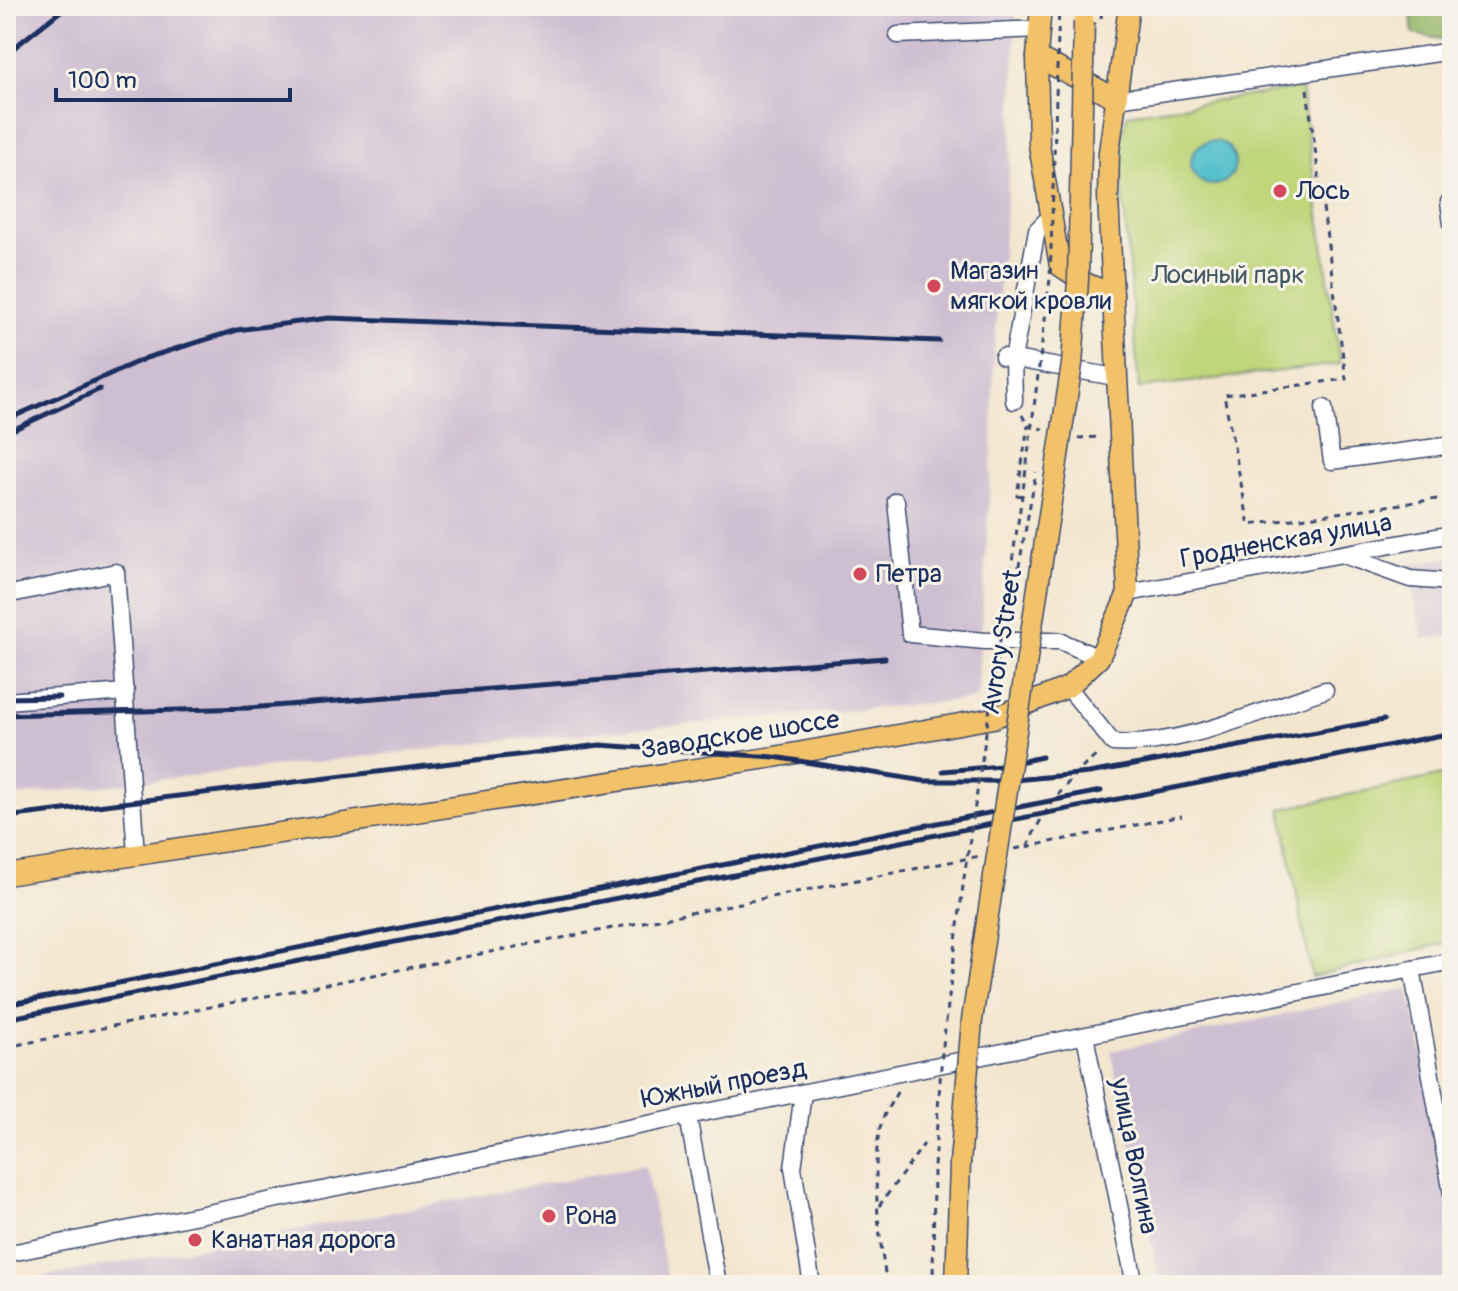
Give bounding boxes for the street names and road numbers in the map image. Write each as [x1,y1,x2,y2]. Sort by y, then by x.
street label: Гродненская улица [1178,507,1394,575]
street label: Avrory Street [975,567,1029,717]
street label: Заводское шоссе [638,703,842,767]
street label: Южный проезд [639,1052,810,1116]
street label: улица Волгина [1103,1074,1165,1237]

